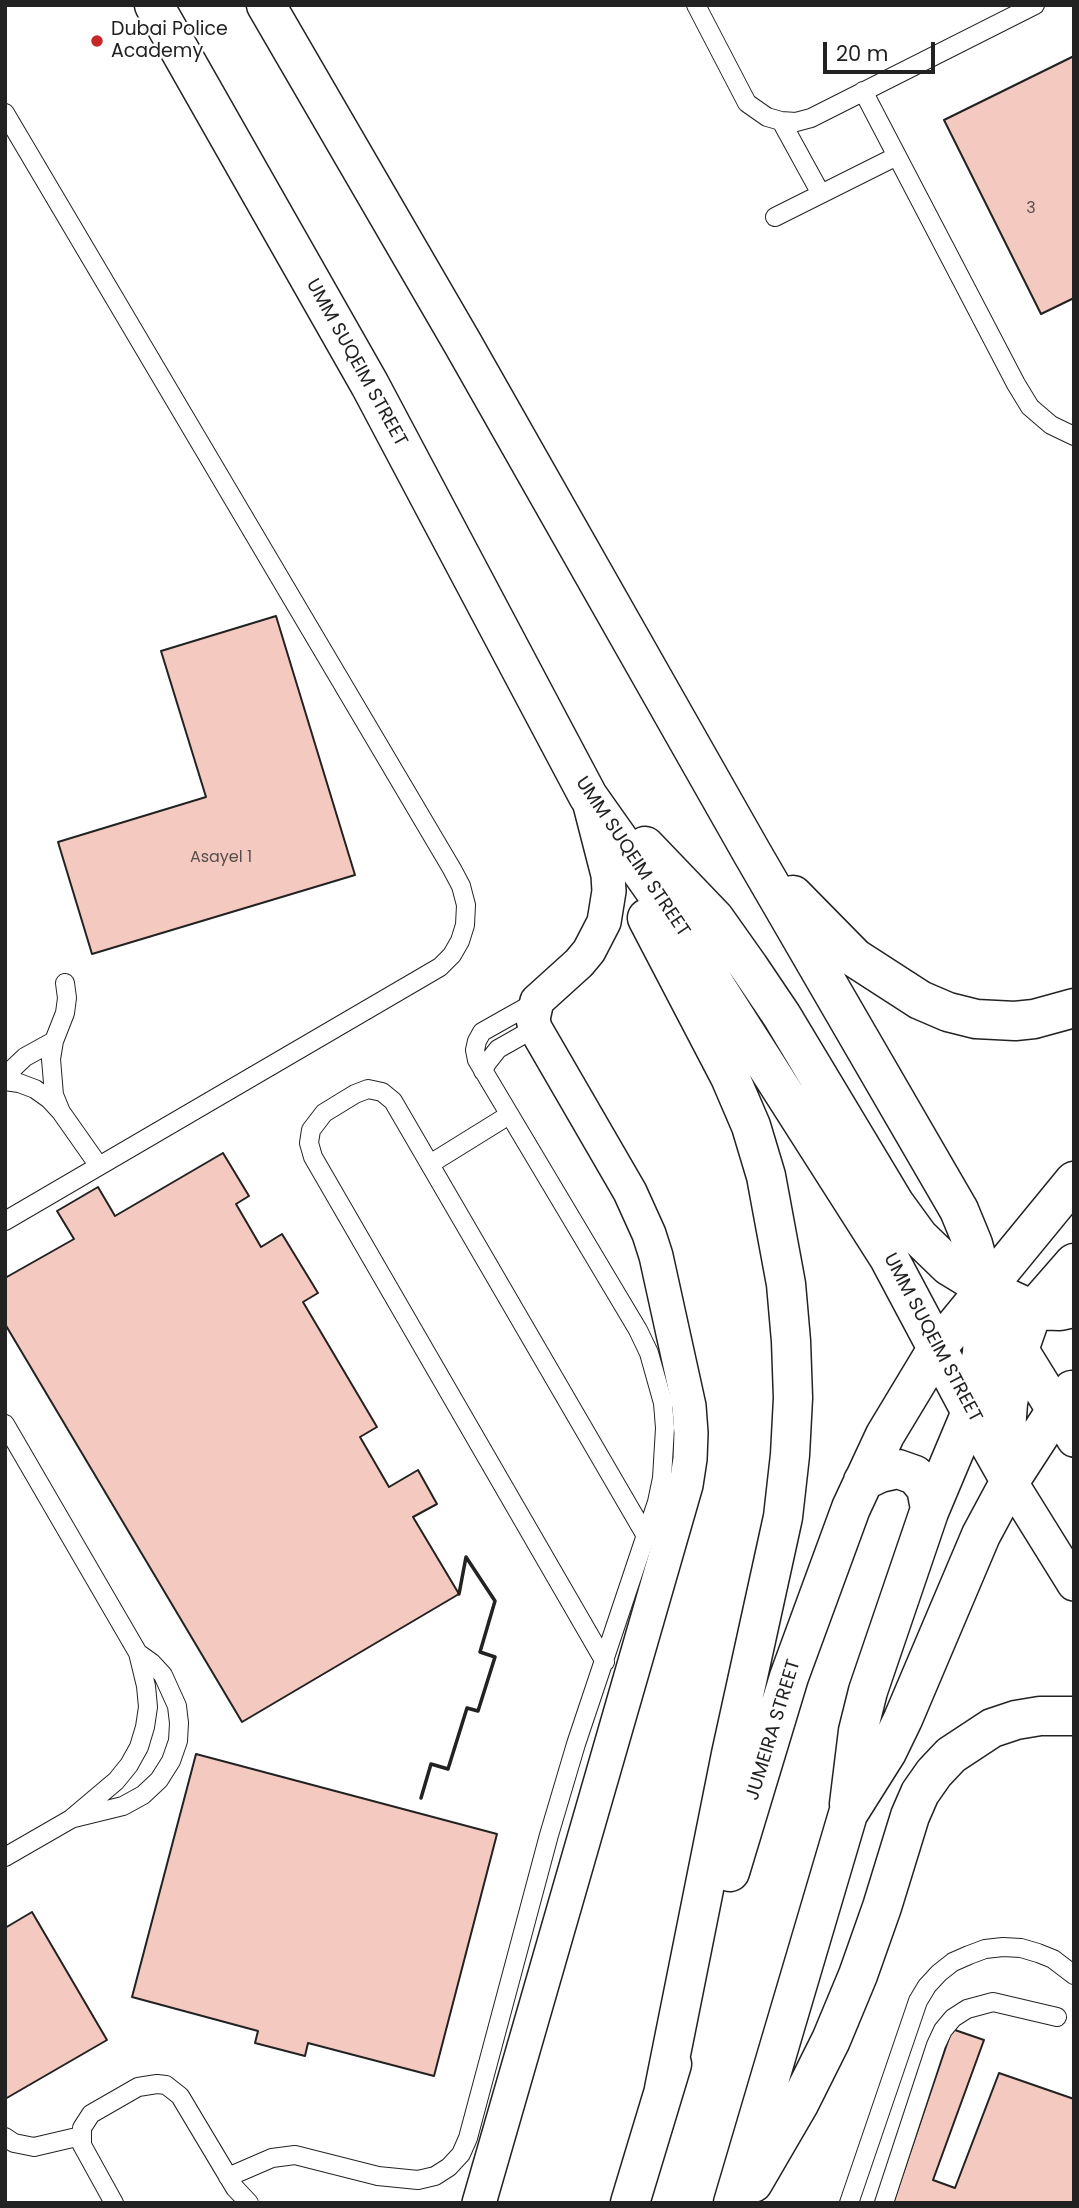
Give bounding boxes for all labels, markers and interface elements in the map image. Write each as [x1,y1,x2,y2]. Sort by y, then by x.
place label: Dubai Police Academy [111,19,228,63]
scale bar [827,28,939,72]
marker: Dubai Police Academy [89,33,105,49]
text: 20 m [836,39,889,68]
house number: 3 [1026,199,1036,219]
street label: UMM SUQEIM STREET [300,275,412,451]
street label: UMM SUQEIM STREET [570,773,694,941]
house number: Asayel 1 [190,848,252,868]
street label: UMM SUQEIM STREET [878,1250,986,1426]
street label: JUMEIRA STREET [742,1657,806,1803]

